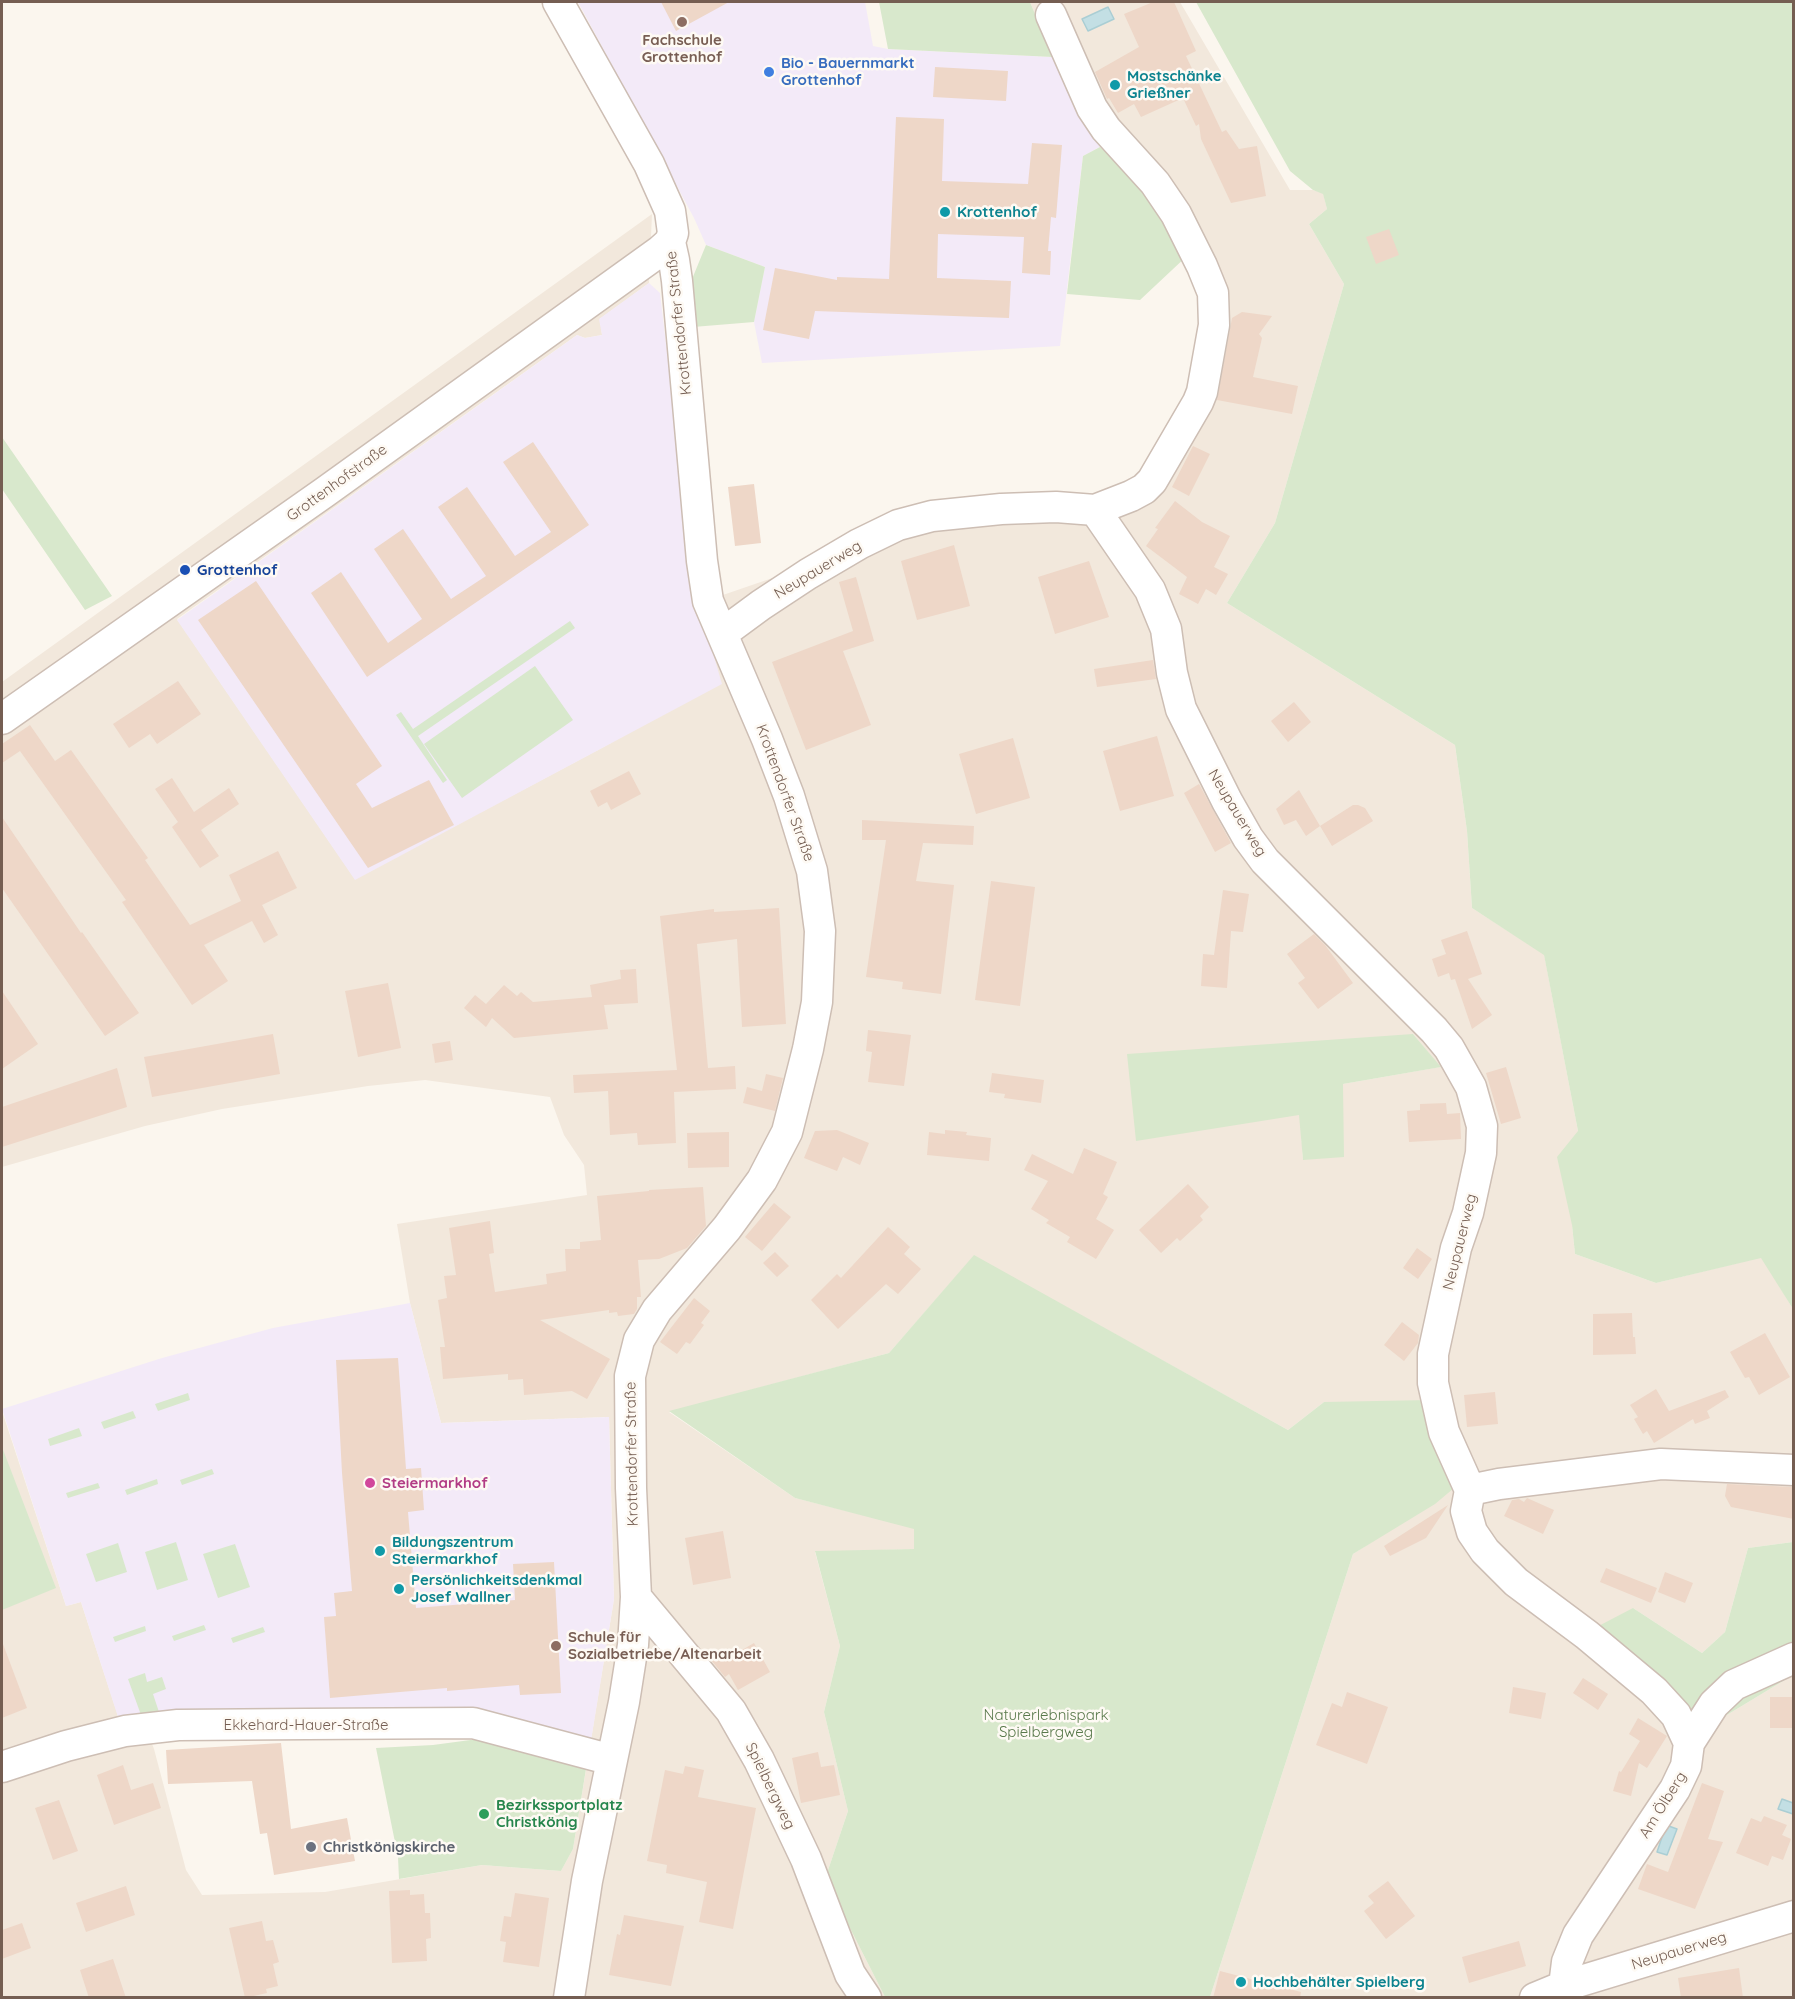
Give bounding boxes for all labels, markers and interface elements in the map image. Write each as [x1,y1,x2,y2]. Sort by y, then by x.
marker: Fachschule Grottenhof [675,15,689,29]
place label: Fachschule Grottenhof [642,31,722,66]
place label: Bio - Bauernmarkt Grottenhof [781,54,915,89]
marker: Bio - Bauernmarkt Grottenhof [762,65,776,79]
place label: Mostschänke Grießner [1127,67,1222,102]
marker: Mostschänke Grießner [1108,78,1122,92]
place label: Krottenhof [957,203,1037,221]
marker: Krottenhof [938,205,952,219]
street label: Krottendorfer Straße [662,250,696,396]
street label: Grottenhofstraße [283,441,391,525]
street label: Neupauerweg [771,537,865,603]
place label: Grottenhof [197,561,278,579]
marker: Grottenhof [178,563,192,577]
street label: Krottendorfer Straße [752,722,818,864]
street label: Neupauerweg [1204,766,1270,860]
street label: Neupauerweg [1439,1192,1481,1292]
street label: Krottendorfer Straße [622,1382,642,1526]
place label: Steiermarkhof [382,1474,488,1492]
marker: Steiermarkhof [363,1476,377,1490]
place label: Bildungszentrum Steiermarkhof [392,1533,513,1568]
marker: Bildungszentrum Steiermarkhof [373,1544,387,1558]
place label: Persönlichkeitsdenkmal Josef Wallner [411,1571,582,1606]
marker: Persönlichkeitsdenkmal Josef Wallner [392,1582,406,1596]
place label: Schule für Sozialbetriebe/Altenarbeit [568,1628,762,1663]
marker: Schule für Sozialbetriebe/Altenarbeit [549,1639,563,1653]
park label: Naturerlebnispark Spielbergweg [983,1706,1109,1741]
street label: Ekkehard-Hauer-Straße [224,1716,388,1734]
street label: Spielbergweg [741,1740,799,1832]
street label: Am Ölberg [1636,1768,1690,1842]
place label: Bezirkssportplatz Christkönig [496,1796,623,1831]
marker: Bezirkssportplatz Christkönig [477,1807,491,1821]
place label: Christkönigskirche [323,1838,455,1856]
marker: Christkönigskirche [304,1840,318,1854]
street label: Neupauerweg [1629,1928,1729,1974]
place label: Hochbehälter Spielberg [1253,1973,1425,1991]
marker: Hochbehälter Spielberg [1234,1975,1248,1989]

